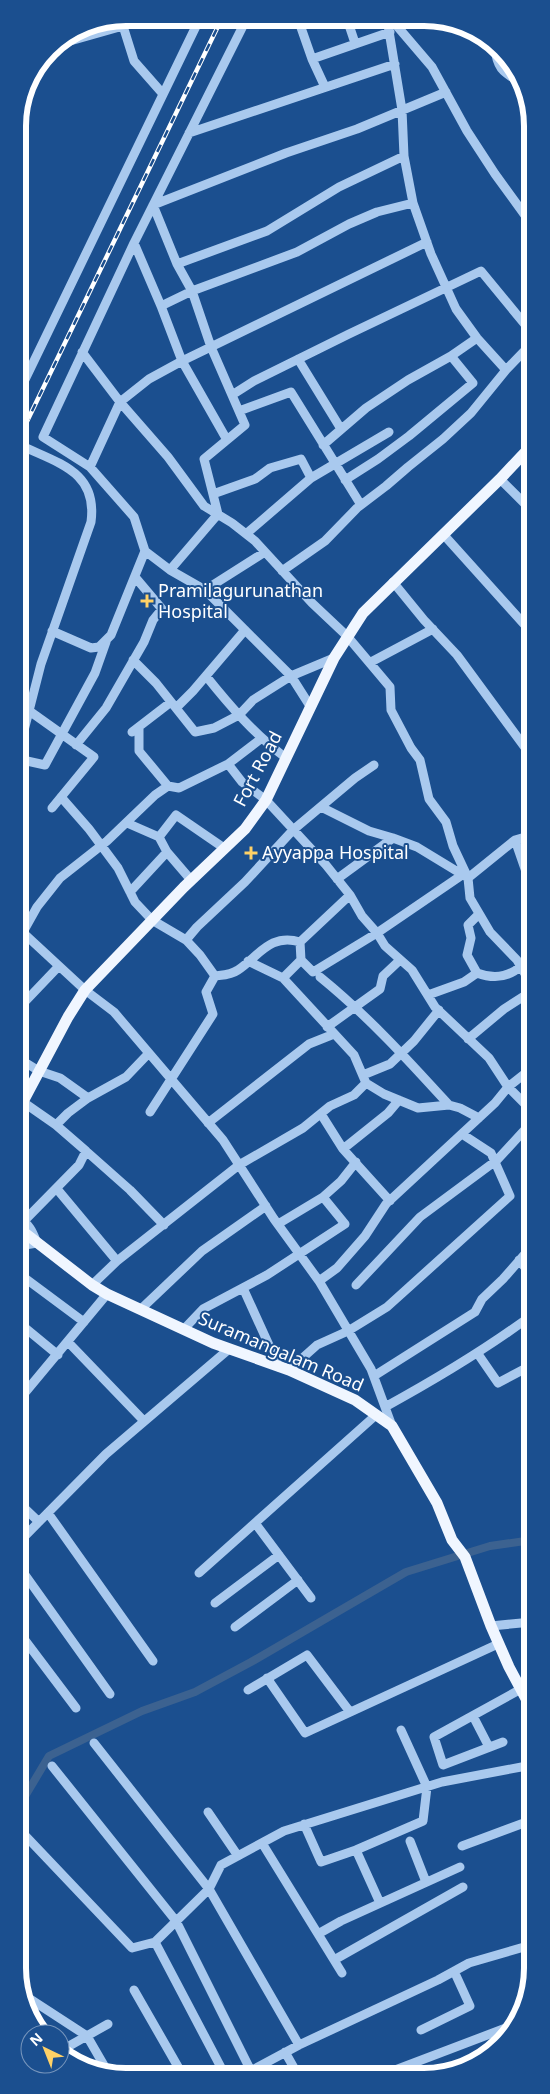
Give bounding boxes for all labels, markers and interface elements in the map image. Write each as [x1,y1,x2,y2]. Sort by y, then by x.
place label: Pramilagurunathan Hospital [158,578,323,623]
marker: Pramilagurunathan Hospital [140,594,154,608]
street label: Fort Road [227,727,287,810]
place label: Ayyappa Hospital [262,840,409,864]
marker: Ayyappa Hospital [244,846,258,860]
street label: Suramangalam Road [195,1305,368,1397]
north arrow [20,2024,70,2074]
text: N [25,2028,46,2050]

